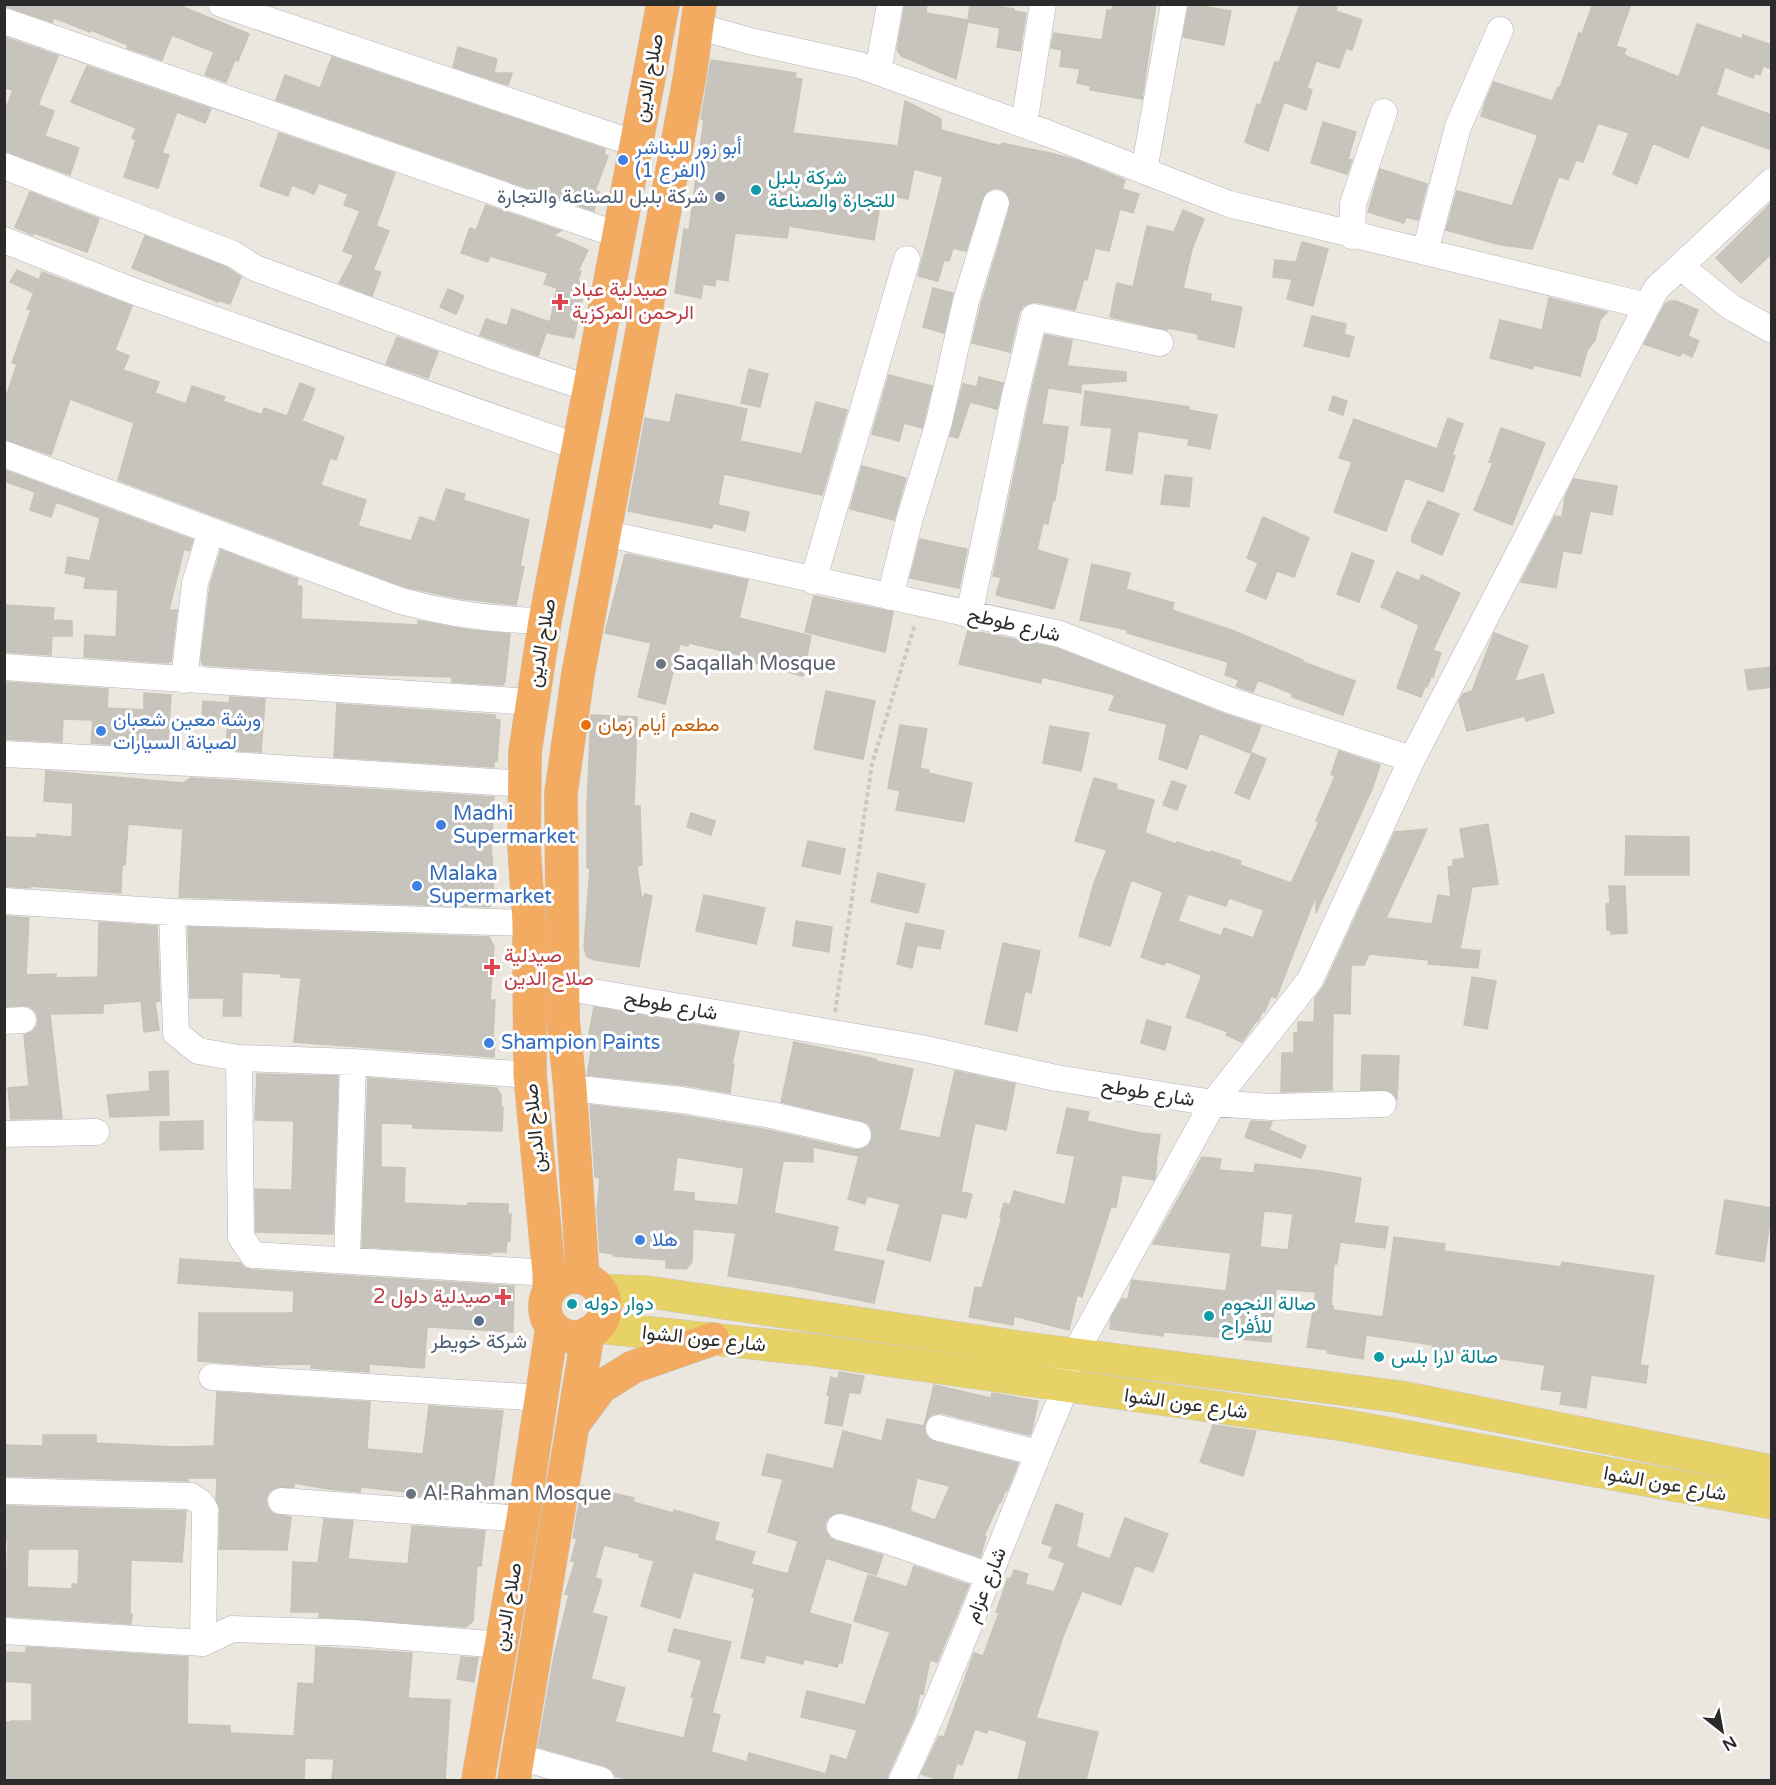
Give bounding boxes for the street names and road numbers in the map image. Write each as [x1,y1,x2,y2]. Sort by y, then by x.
street label: صلاح الدين [629,32,670,125]
street label: صلاح الدين [522,597,563,689]
street label: شارع طوطح [965,603,1063,648]
street label: شارع طوطح [622,986,719,1027]
street label: شارع طوطح [1099,1074,1196,1113]
street label: صلاح الدين [519,1082,552,1174]
street label: شارع عون الشوا [641,1321,767,1358]
street label: شارع عون الشوا [1123,1383,1249,1426]
street label: شارع عون الشوا [1602,1461,1728,1508]
street label: شارع عزام [960,1544,1013,1626]
street label: صلاح الدين [488,1561,529,1653]

